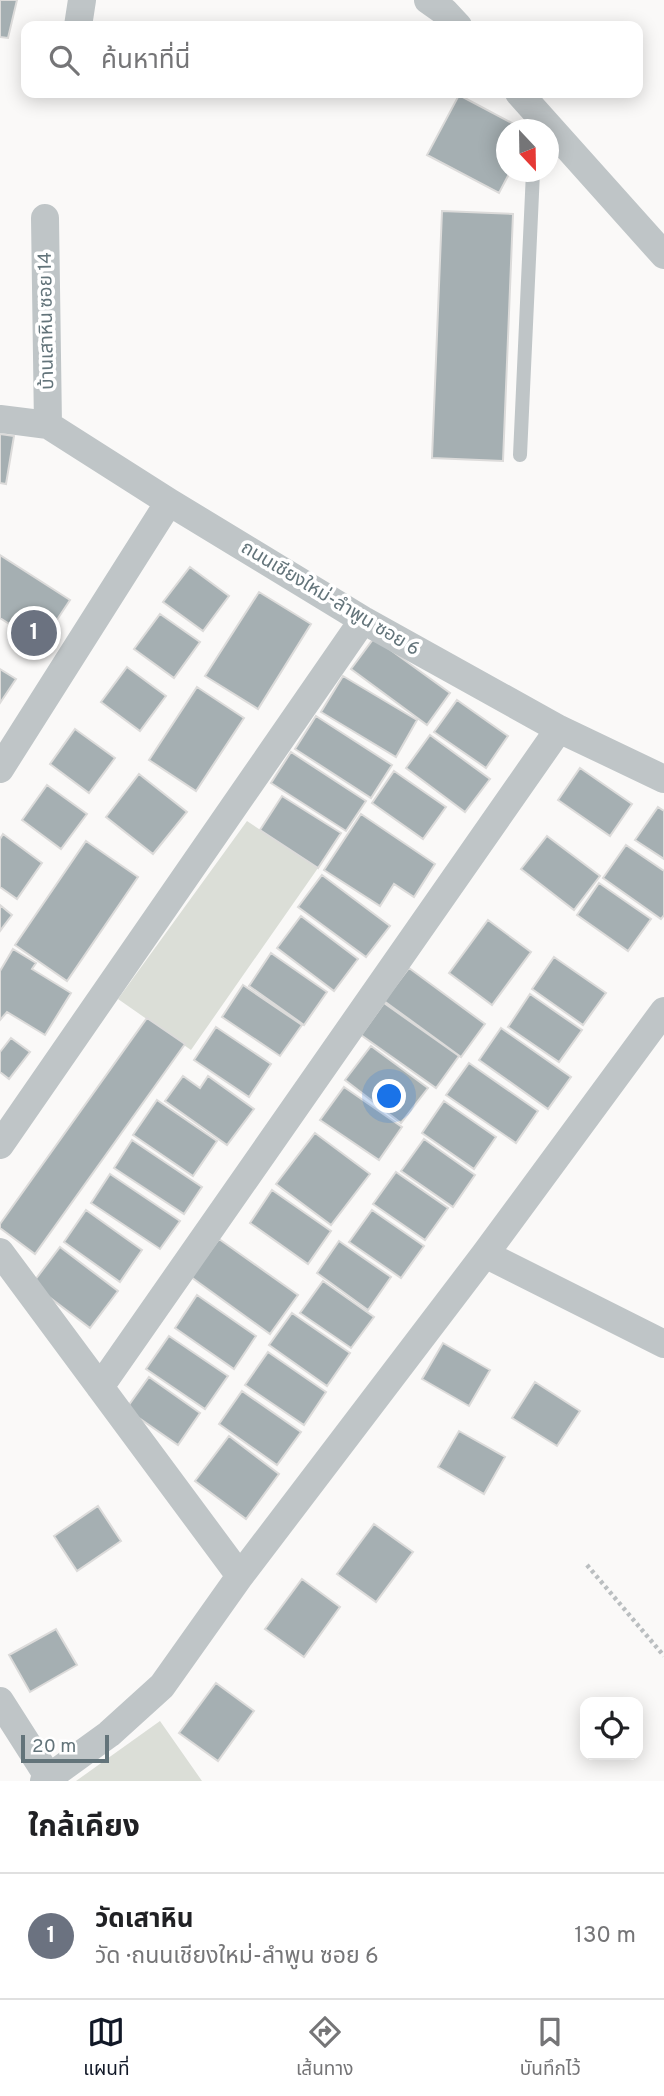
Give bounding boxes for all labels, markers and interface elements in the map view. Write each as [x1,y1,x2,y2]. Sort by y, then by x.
search box [21,21,643,98]
icon: search [45,41,83,79]
text: ค้นหาที่นี่ [101,45,191,78]
north arrow [496,119,559,182]
street label: บ้านเสาหิน ซอย 14 [33,252,60,390]
street label: ถนนเชียงใหม่-ลำพูน ซอย 6 [236,535,424,662]
pin: 1 [11,607,57,659]
your location [372,1079,406,1113]
map controls [580,1697,643,1760]
button: locate [580,1697,643,1760]
scale bar [21,1732,108,1764]
text: 20 m [32,1735,76,1759]
text: ใกล้เคียง [28,1810,140,1847]
text: วัดเสาหิน [95,1904,194,1937]
text: 1 [46,1922,56,1951]
text: 130 m [574,1922,636,1951]
text: วัด · ถนนเชียงใหม่-ลำพูน ซอย 6 [95,1943,379,1972]
tab: แผนที่ [83,2013,130,2084]
tab: เส้นทาง [296,2013,353,2084]
tab: บันทึกไว้ [520,2013,581,2084]

